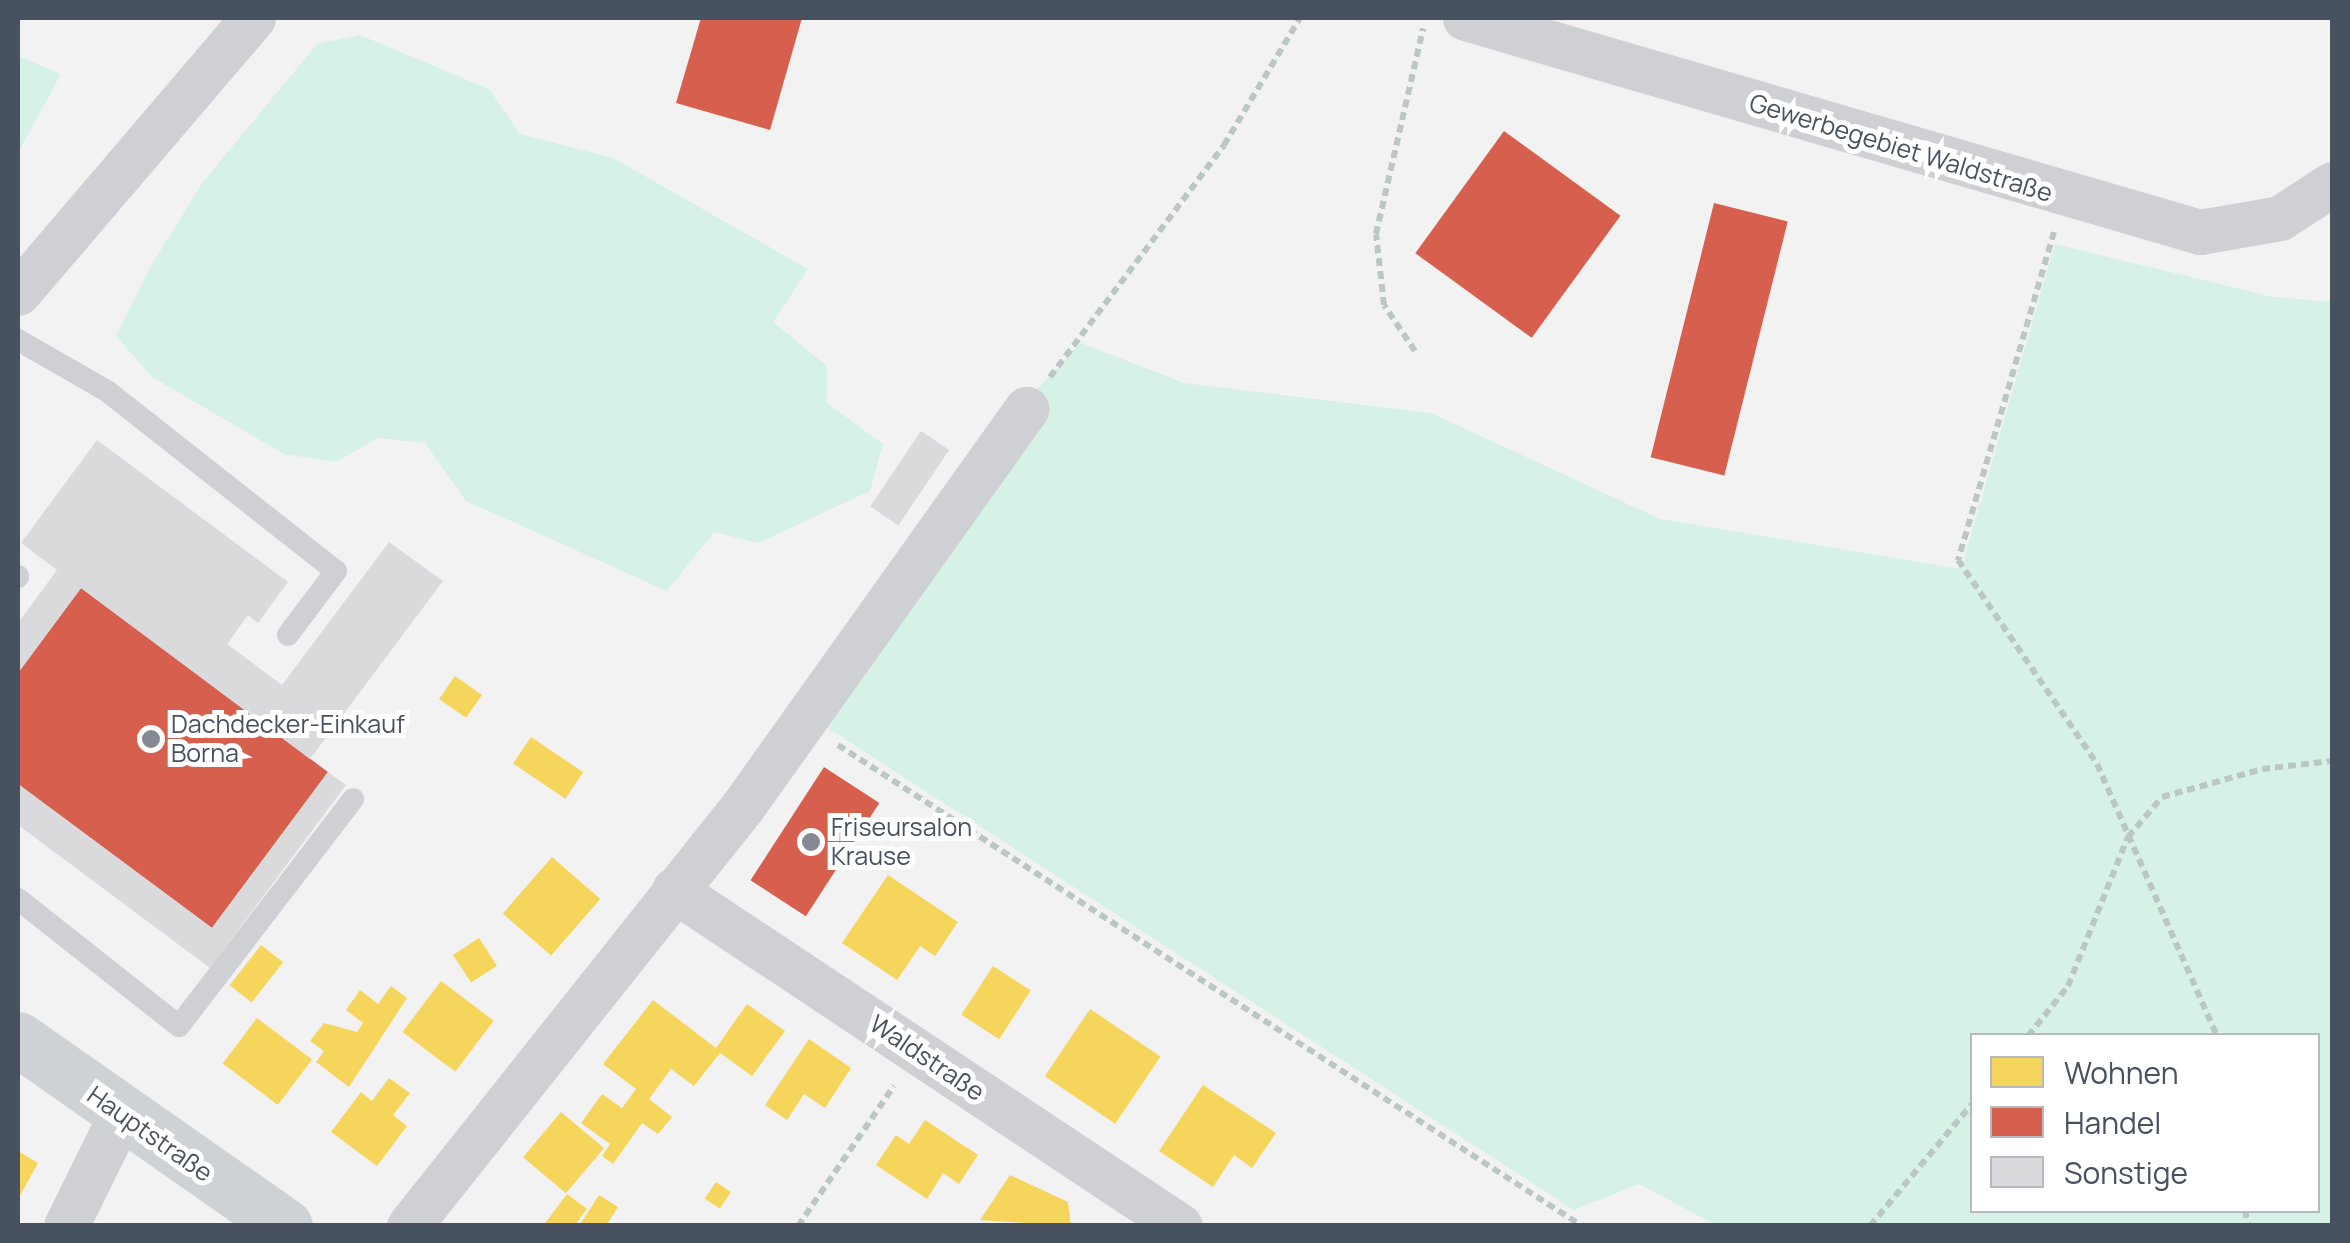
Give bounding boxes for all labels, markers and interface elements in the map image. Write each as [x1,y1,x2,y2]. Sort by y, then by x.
street label: Gewerbegebiet Waldstraße [1746,88,2056,208]
place label: Dachdecker-Einkauf Borna [171,710,405,769]
marker: Dachdecker-Einkauf Borna [140,728,162,750]
place label: Friseursalon Krause [831,813,972,872]
marker: Friseursalon Krause [800,831,822,853]
street label: Waldstraße [864,1009,990,1107]
legend [1970,1033,2320,1213]
text: Wohnen [2064,1052,2178,1093]
street label: Hauptstraße [82,1080,218,1188]
text: Handel [2064,1102,2161,1143]
text: Sonstige [2064,1152,2188,1193]

